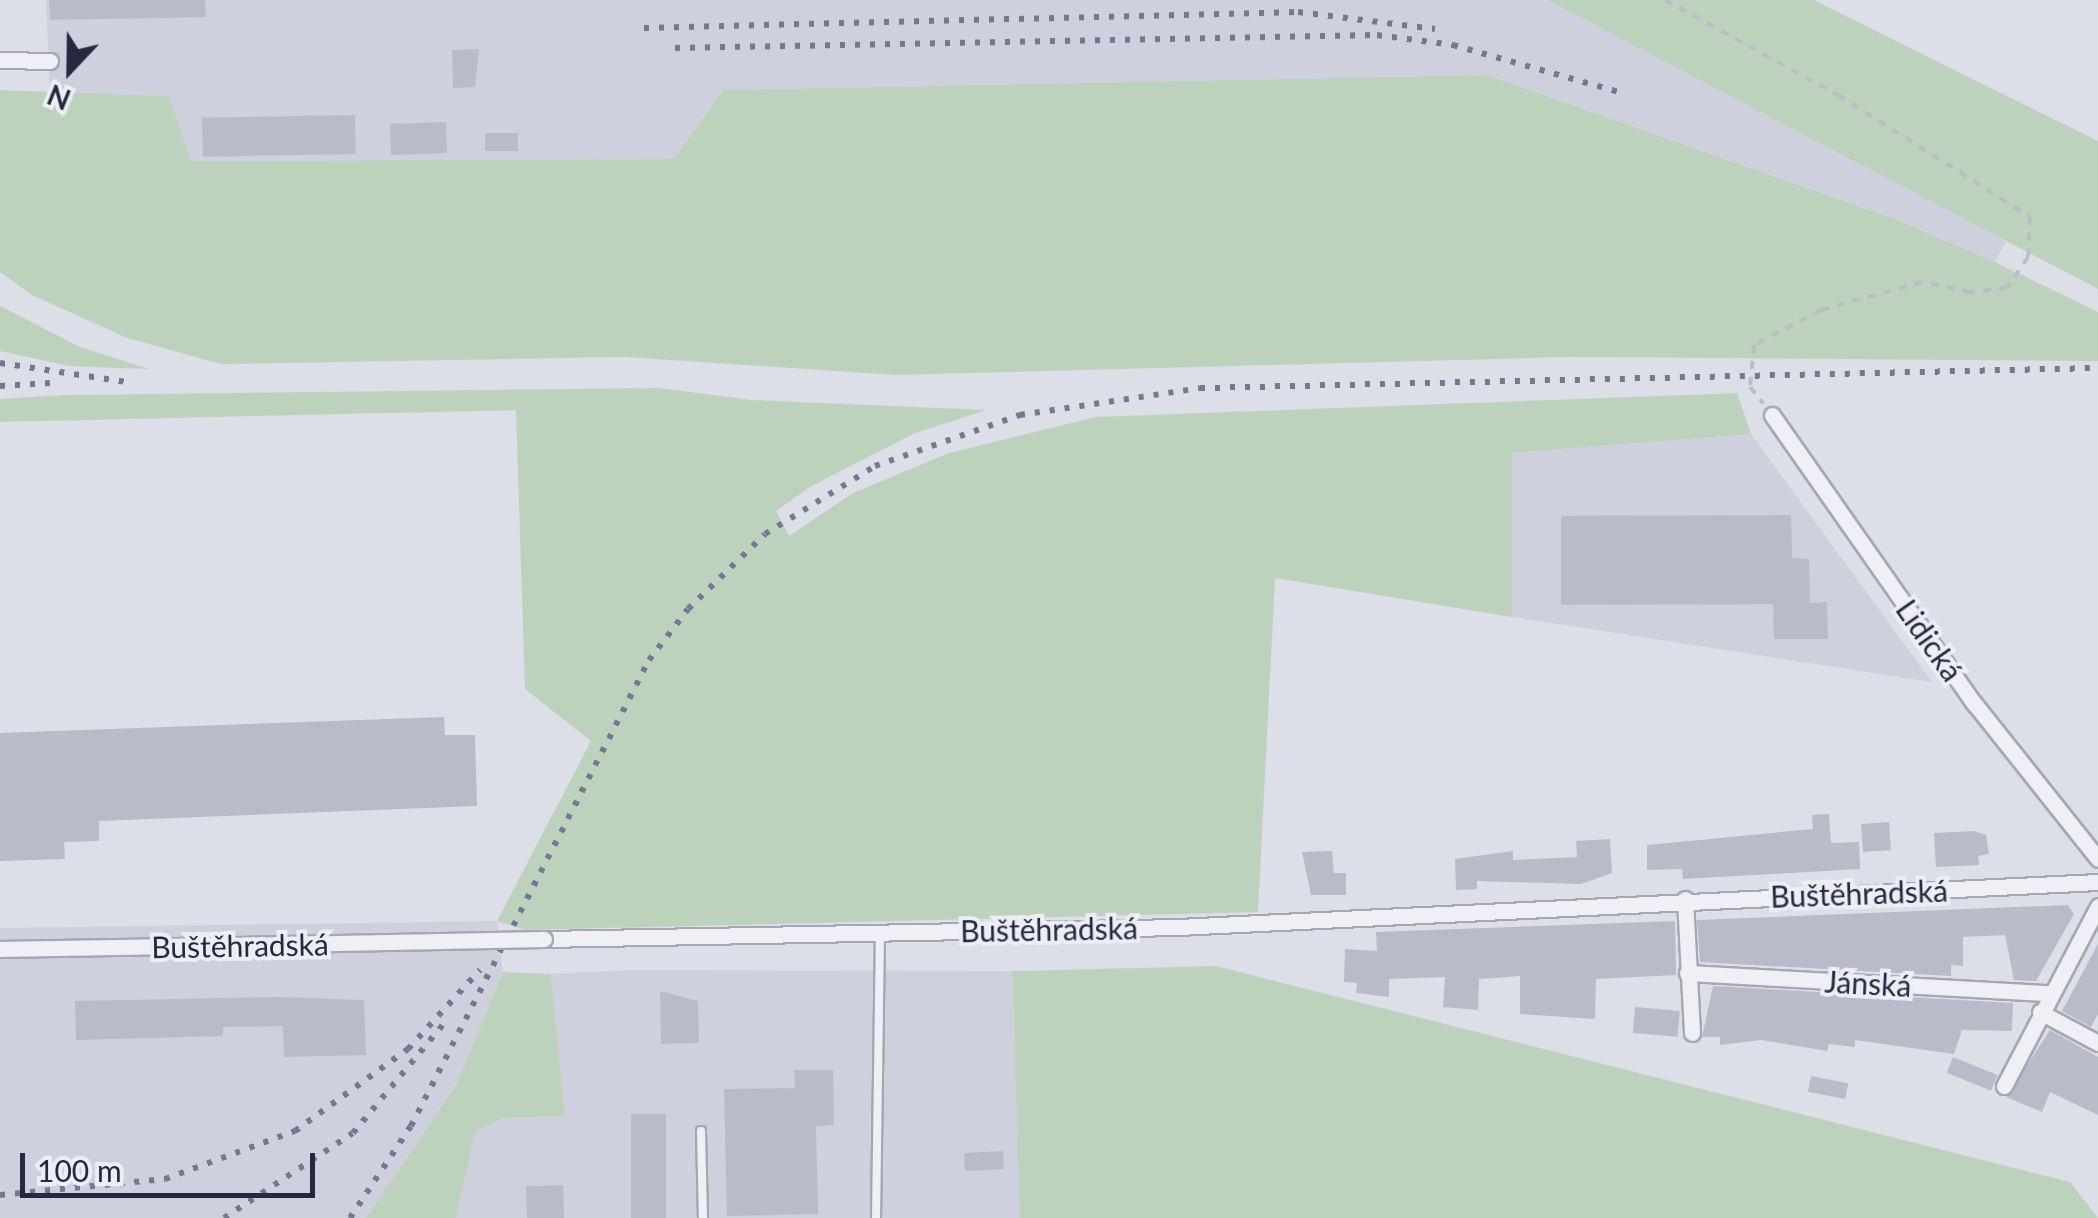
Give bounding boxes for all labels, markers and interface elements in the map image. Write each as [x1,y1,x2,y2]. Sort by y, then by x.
north arrow [20,20,120,120]
text: N [42,78,75,118]
street label: Lidická [1889,592,1971,688]
street label: Buštěhradská [1770,872,1948,914]
street label: Buštěhradská [960,909,1138,949]
street label: Buštěhradská [151,925,329,965]
street label: Jánská [1824,963,1912,1003]
scale bar [25,1133,320,1195]
text: 100 m [37,1152,122,1188]

